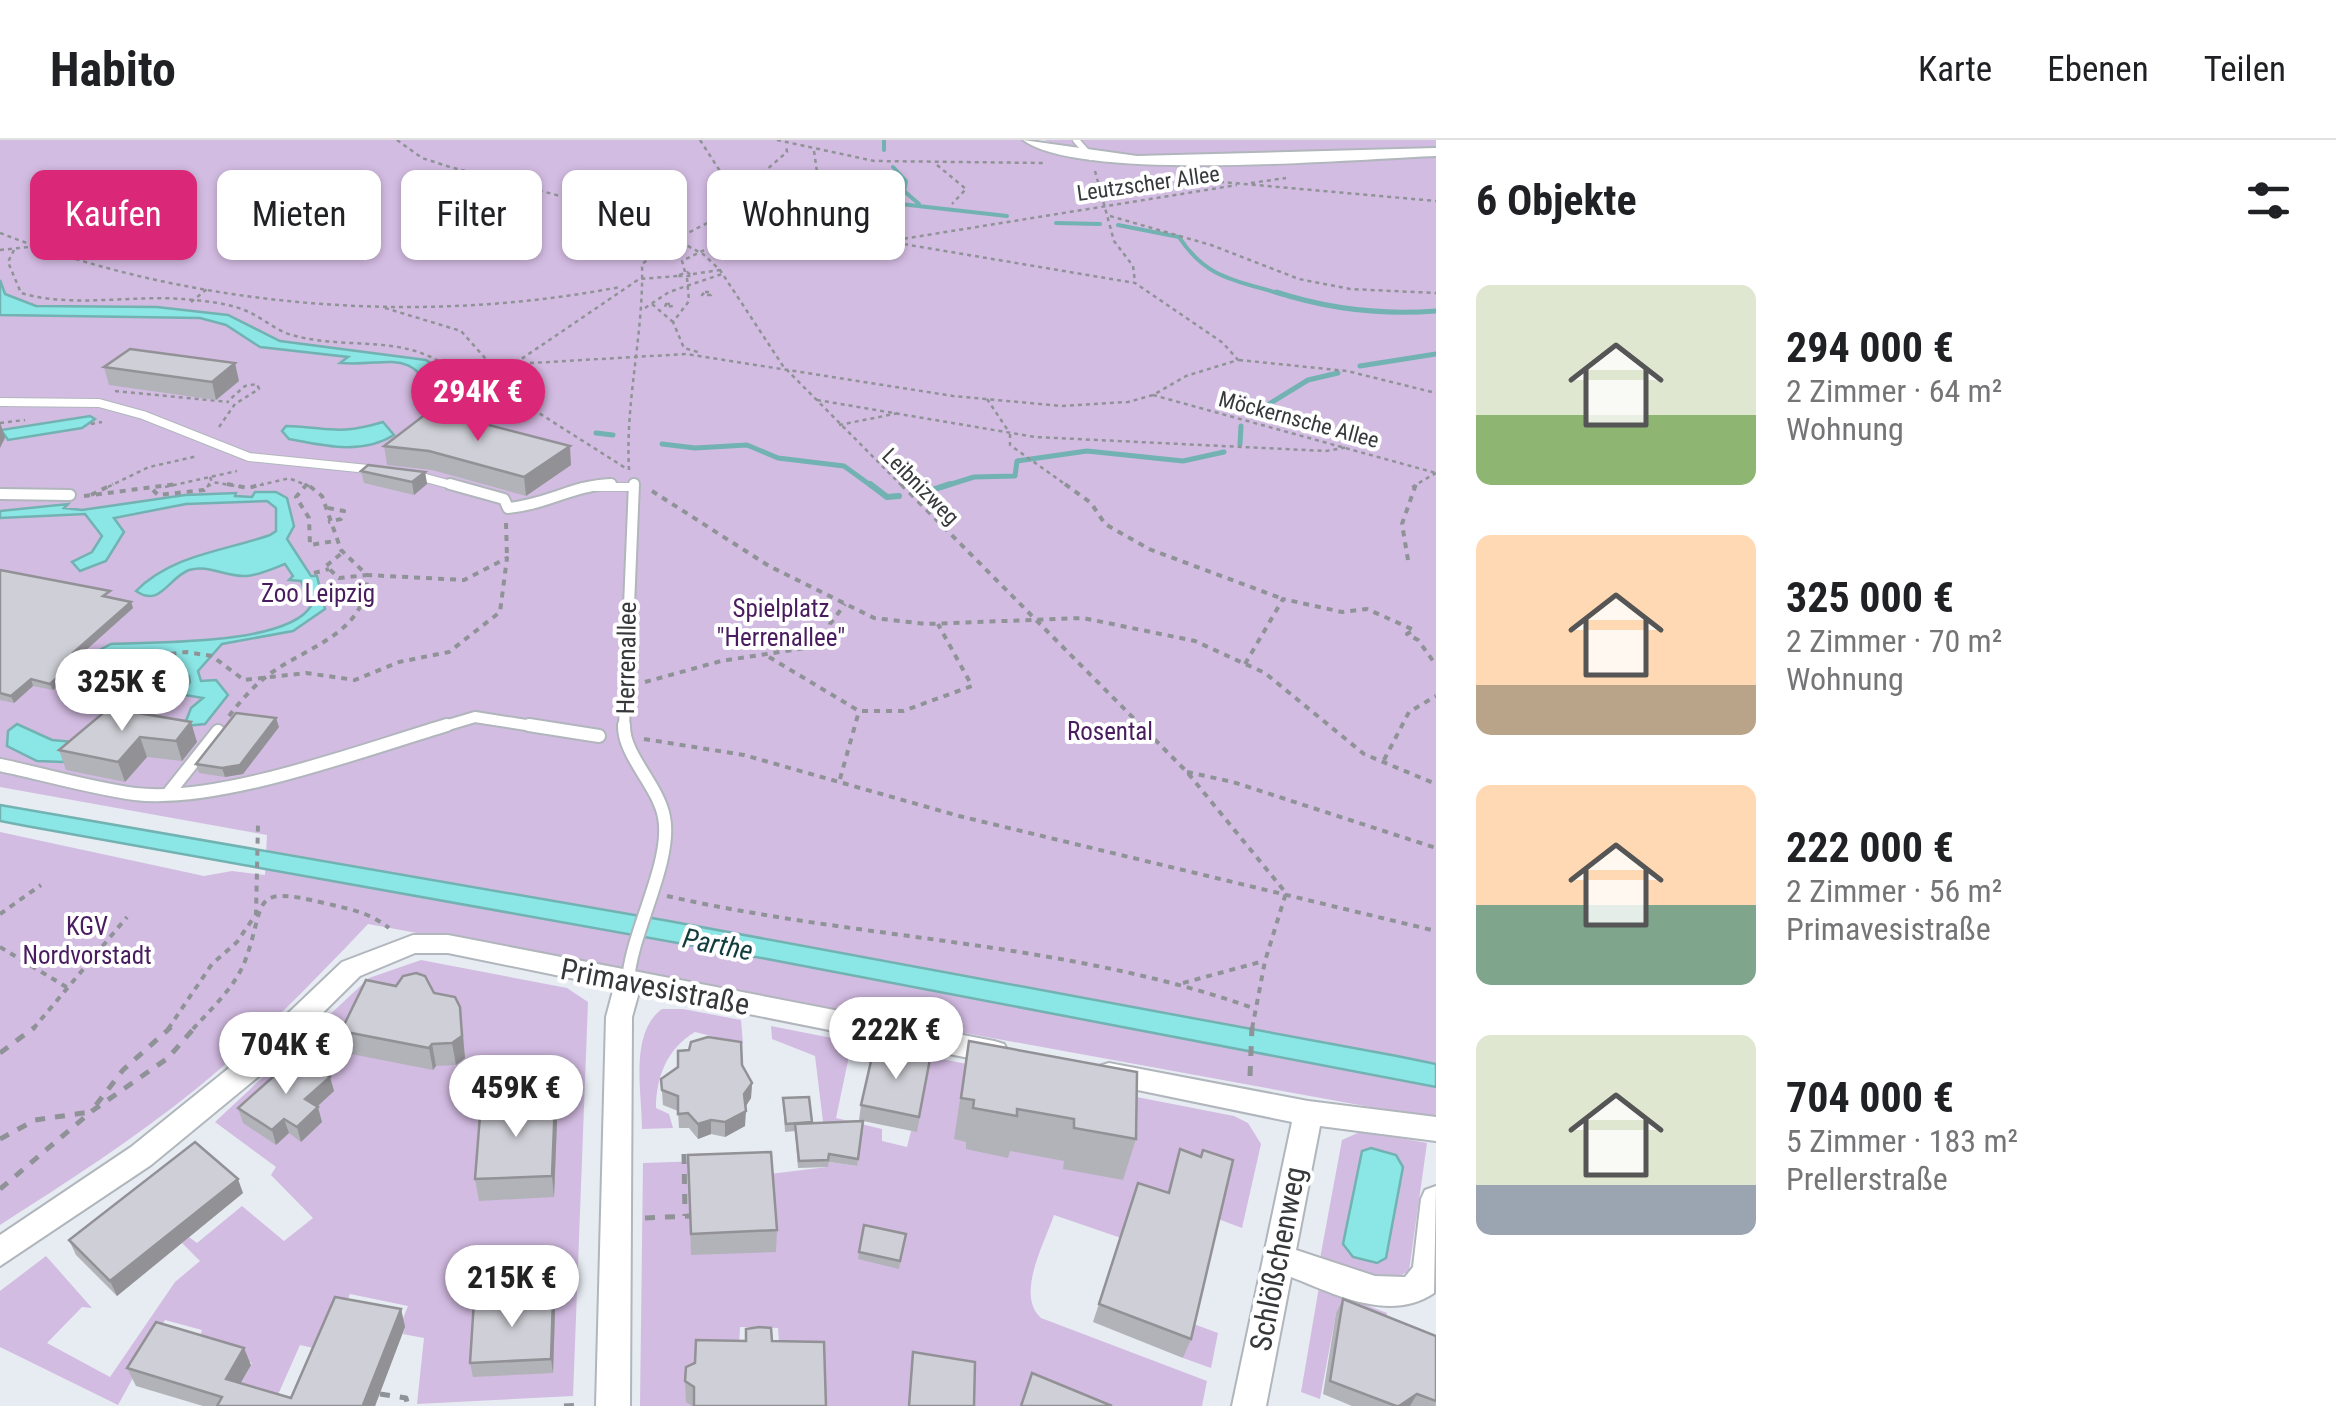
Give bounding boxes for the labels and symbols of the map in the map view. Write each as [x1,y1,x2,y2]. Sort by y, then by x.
street label: Leutzscher Allee [1075,161,1221,206]
pin: 294K € [397,359,559,444]
street label: Möckernsche Allee [1216,386,1382,453]
street label: Leibnizweg [877,443,964,530]
park label: Zoo Leipzig [261,579,375,608]
park label: Spielplatz "Herrenallee" [717,594,845,652]
street label: Herrenallee [611,601,642,715]
pin: 325K € [41,649,203,734]
park label: Rosental [1067,717,1153,746]
park label: KGV Nordvorstadt [22,912,152,970]
water label: Parthe [680,922,756,967]
street label: Primavesistraße [558,951,753,1022]
pin: 222K € [815,997,977,1082]
pin: 704K € [205,1012,367,1097]
pin: 459K € [435,1055,597,1140]
street label: Schlößchenweg [1243,1164,1313,1354]
pin: 215K € [431,1245,593,1330]

